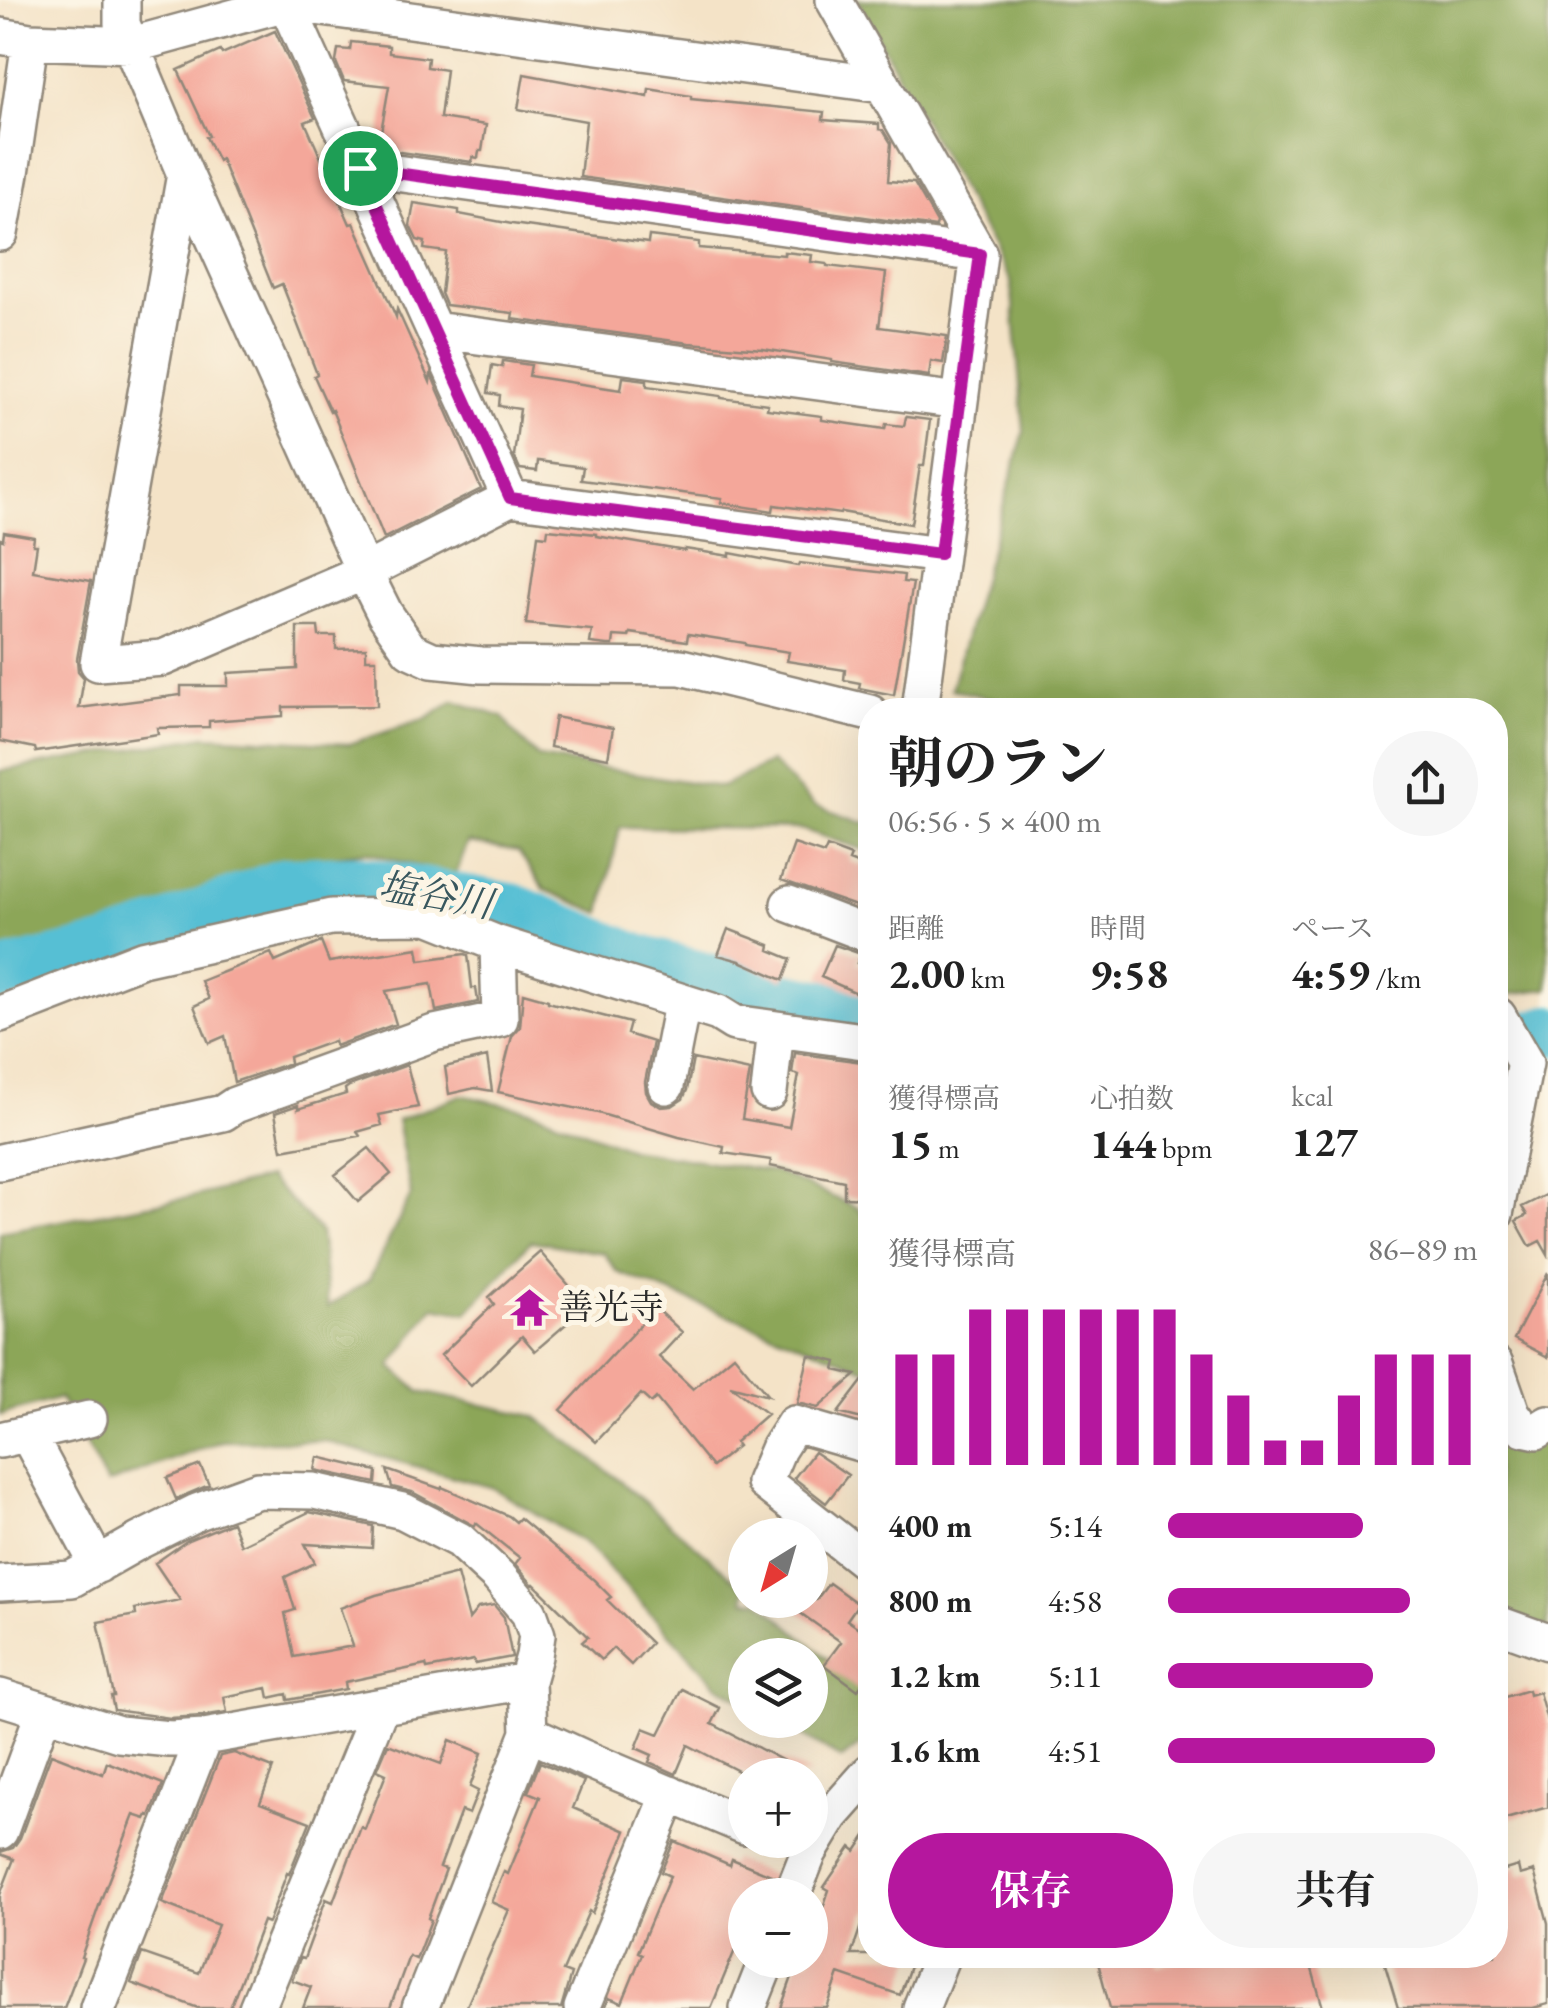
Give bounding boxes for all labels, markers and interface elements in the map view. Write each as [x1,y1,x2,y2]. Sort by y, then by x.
pin [318,126,403,211]
icon: arrive [333,141,388,196]
text: 朝のラン [888,727,1108,798]
button: share [1373,731,1478,836]
text: 06:56 · 5 × 400 m [888,800,1101,842]
water label: 塩谷川 [376,860,500,929]
text: 距離 [888,910,944,946]
text: 時間 [1090,910,1146,946]
text: ペース [1291,910,1374,946]
text: 2.00 [888,946,965,1001]
text: 9:58 [1090,946,1168,1001]
text: 4:59 [1291,946,1370,1001]
text: km [965,960,1006,996]
text: /km [1370,960,1422,996]
text: kcal [1291,1078,1333,1114]
text: 獲得標高 [888,1080,1000,1116]
text: 心拍数 [1090,1080,1174,1116]
text: 127 [1291,1114,1358,1169]
text: 15 [888,1116,932,1171]
text: 144 [1090,1116,1156,1171]
text: m [932,1130,960,1166]
text: bpm [1156,1130,1213,1166]
text: 86–89 m [1368,1228,1478,1270]
text: 獲得標高 [888,1233,1016,1275]
place label: 善光寺 [559,1284,664,1329]
temple icon: 善光寺 [508,1286,550,1328]
text: 400 m [888,1505,972,1547]
text: 5:14 [1048,1505,1102,1547]
north arrow [728,1518,828,1618]
map controls [728,1518,828,1978]
text: 800 m [888,1580,972,1622]
text: 4:58 [1048,1580,1102,1622]
button: layers [728,1638,828,1738]
text: 1.2 km [888,1655,981,1697]
text: 5:11 [1048,1655,1102,1697]
text: 1.6 km [888,1730,981,1772]
text: 4:51 [1048,1730,1102,1772]
button: + [728,1758,828,1858]
button: 保存 [888,1833,1173,1948]
button: 共有 [1193,1833,1478,1948]
button: − [728,1878,828,1978]

